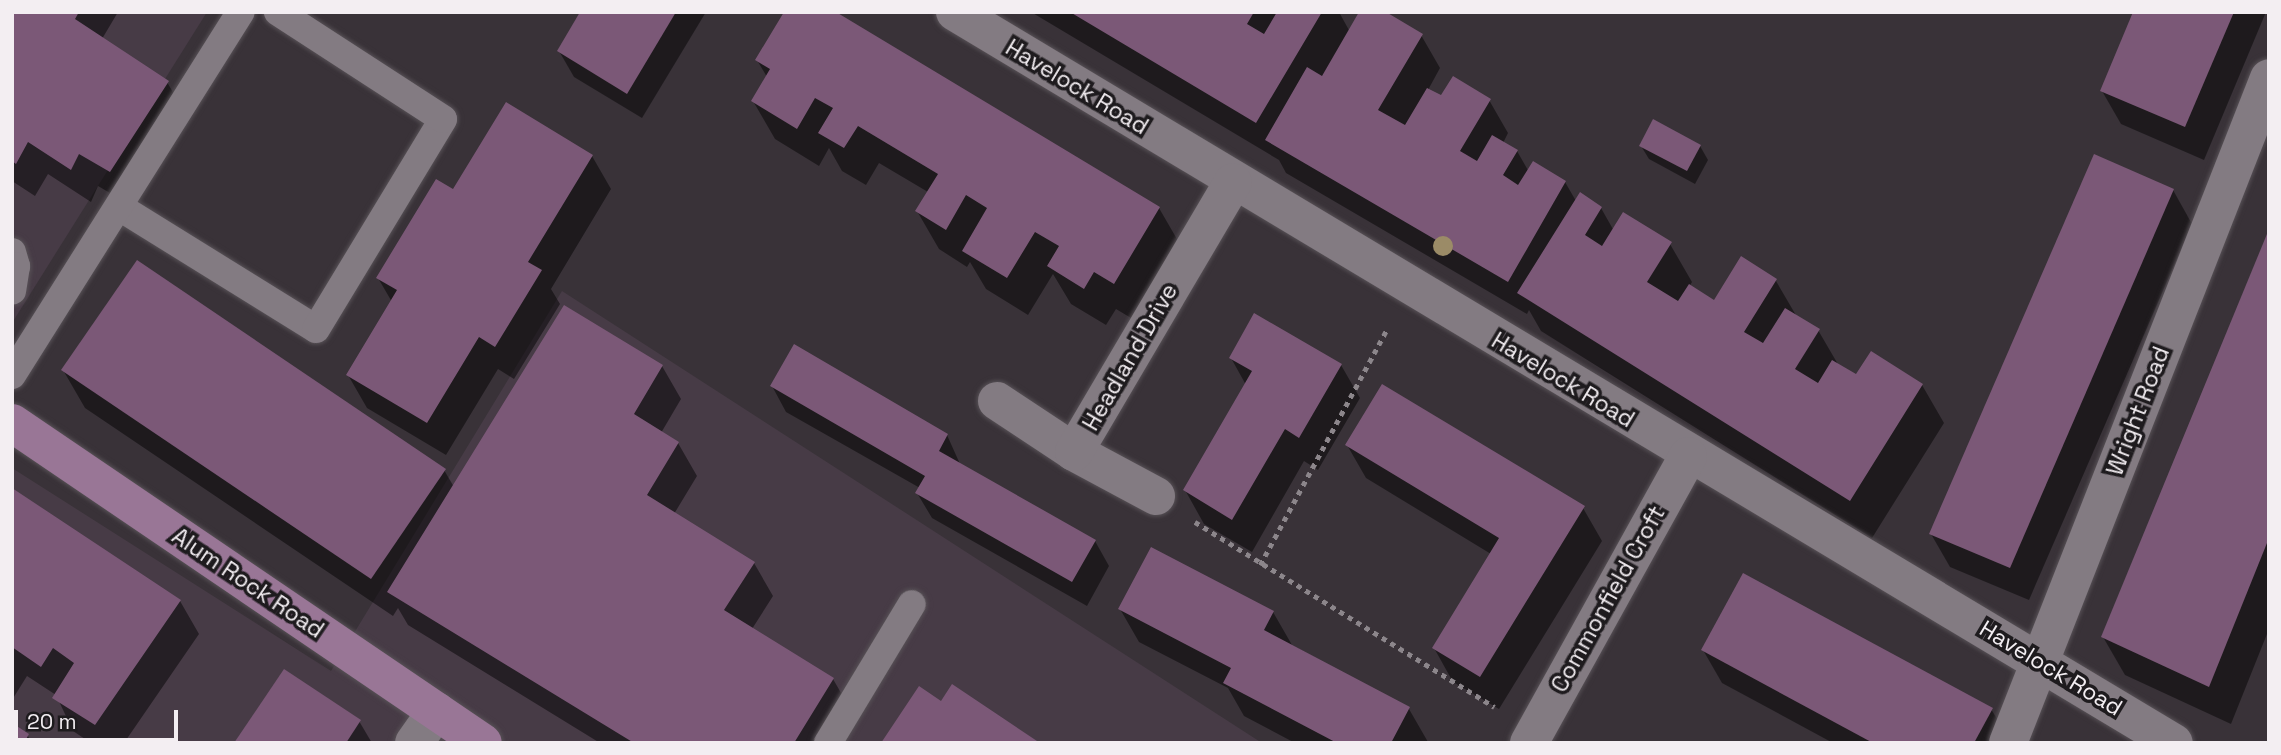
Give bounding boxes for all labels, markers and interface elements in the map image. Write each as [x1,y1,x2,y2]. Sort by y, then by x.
street label: Havelock Road [1001,34,1153,140]
street label: Headland Drive [1077,279,1183,435]
street label: Havelock Road [1487,327,1639,433]
street label: Wright Road [2101,343,2175,479]
street label: Commonfield Croft [1545,501,1671,697]
street label: Alum Rock Road [167,522,329,644]
street label: Havelock Road [1975,615,2127,721]
scale bar [18,696,182,740]
text: 20 m [27,708,77,735]

